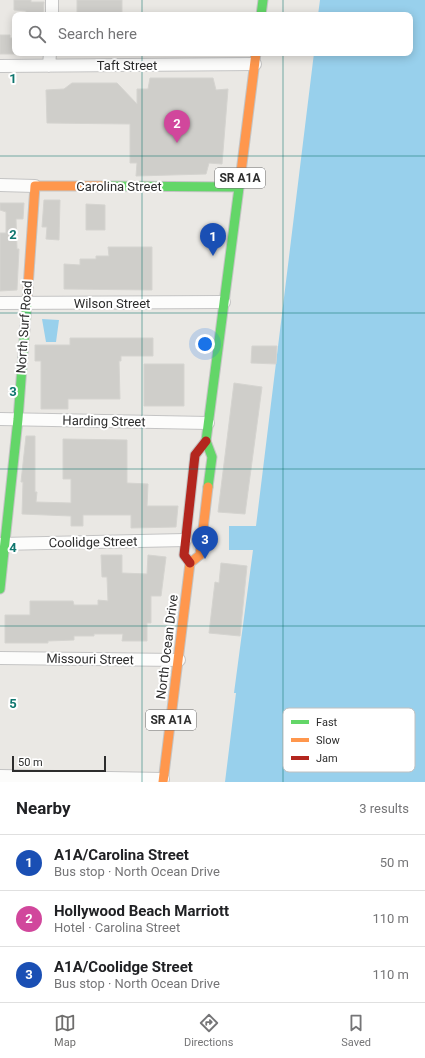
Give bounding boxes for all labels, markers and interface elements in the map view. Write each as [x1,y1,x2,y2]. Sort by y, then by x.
search box [12,12,413,56]
icon: search [26,23,48,45]
text: Search here [58,25,137,43]
street label: Taft Street [97,58,157,73]
text: 1 [9,71,17,86]
pin: 2 [164,110,190,143]
road number: SR A1A [215,168,265,188]
street label: Carolina Street [76,179,162,194]
pin: 1 [200,223,226,256]
text: 2 [9,227,17,242]
street label: North Surf Road [13,280,35,374]
street label: Wilson Street [74,296,150,311]
your location [195,334,215,354]
text: 3 [9,384,17,399]
street label: Harding Street [62,413,146,429]
pin: 3 [192,526,218,559]
street label: Coolidge Street [49,534,137,550]
text: 4 [9,540,17,555]
street label: North Ocean Drive [153,594,181,700]
street label: Missouri Street [46,651,134,667]
text: 5 [9,696,17,711]
legend [283,708,415,772]
road number: SR A1A [146,710,196,730]
text: Fast [316,716,338,729]
text: Slow [316,734,340,747]
text: Jam [316,752,338,765]
scale bar [12,754,106,773]
text: 50 m [18,756,43,769]
text: Nearby [16,798,71,818]
text: 3 results [359,801,409,816]
text: A1A/Carolina Street [54,846,189,864]
text: 1 [25,855,33,870]
text: 50 m [380,855,409,870]
text: Bus stop · North Ocean Drive [54,864,220,879]
text: Hollywood Beach Marriott [54,902,229,920]
text: 2 [25,911,33,926]
text: 110 m [372,911,409,926]
text: Hotel · Carolina Street [54,920,180,935]
text: A1A/Coolidge Street [54,958,193,976]
text: 3 [25,967,33,982]
text: 110 m [372,967,409,982]
text: Bus stop · North Ocean Drive [54,976,220,991]
tab: Map [54,1012,76,1049]
tab: Directions [184,1012,233,1049]
tab: Saved [341,1012,371,1049]

